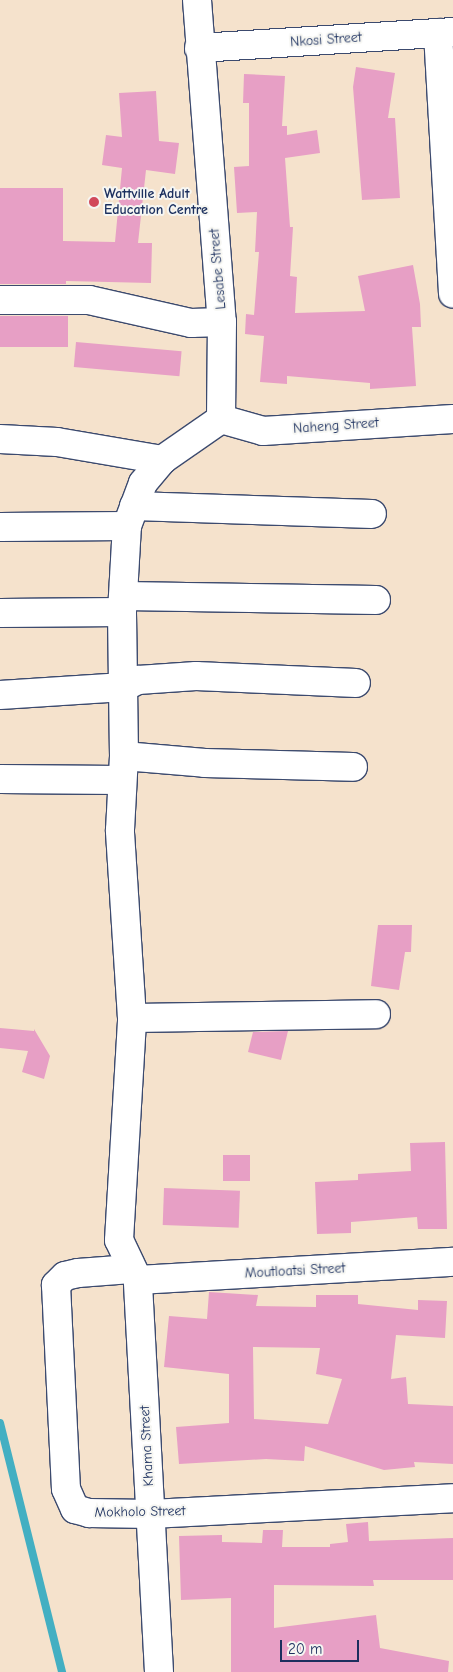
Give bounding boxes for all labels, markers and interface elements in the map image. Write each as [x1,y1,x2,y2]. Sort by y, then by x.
street label: Nkosi Street [290,29,362,51]
place label: Wattville Adult Education Centre [104,186,208,218]
marker: Wattville Adult Education Centre [88,196,100,208]
street label: Lesabe Street [206,228,230,310]
street label: Naheng Street [293,415,379,437]
street label: Moutloatsi Street [244,1260,346,1282]
street label: Khama Street [136,1405,158,1487]
street label: Mokholo Street [94,1503,186,1521]
scale bar [283,1630,362,1662]
text: 20 m [288,1640,322,1658]

